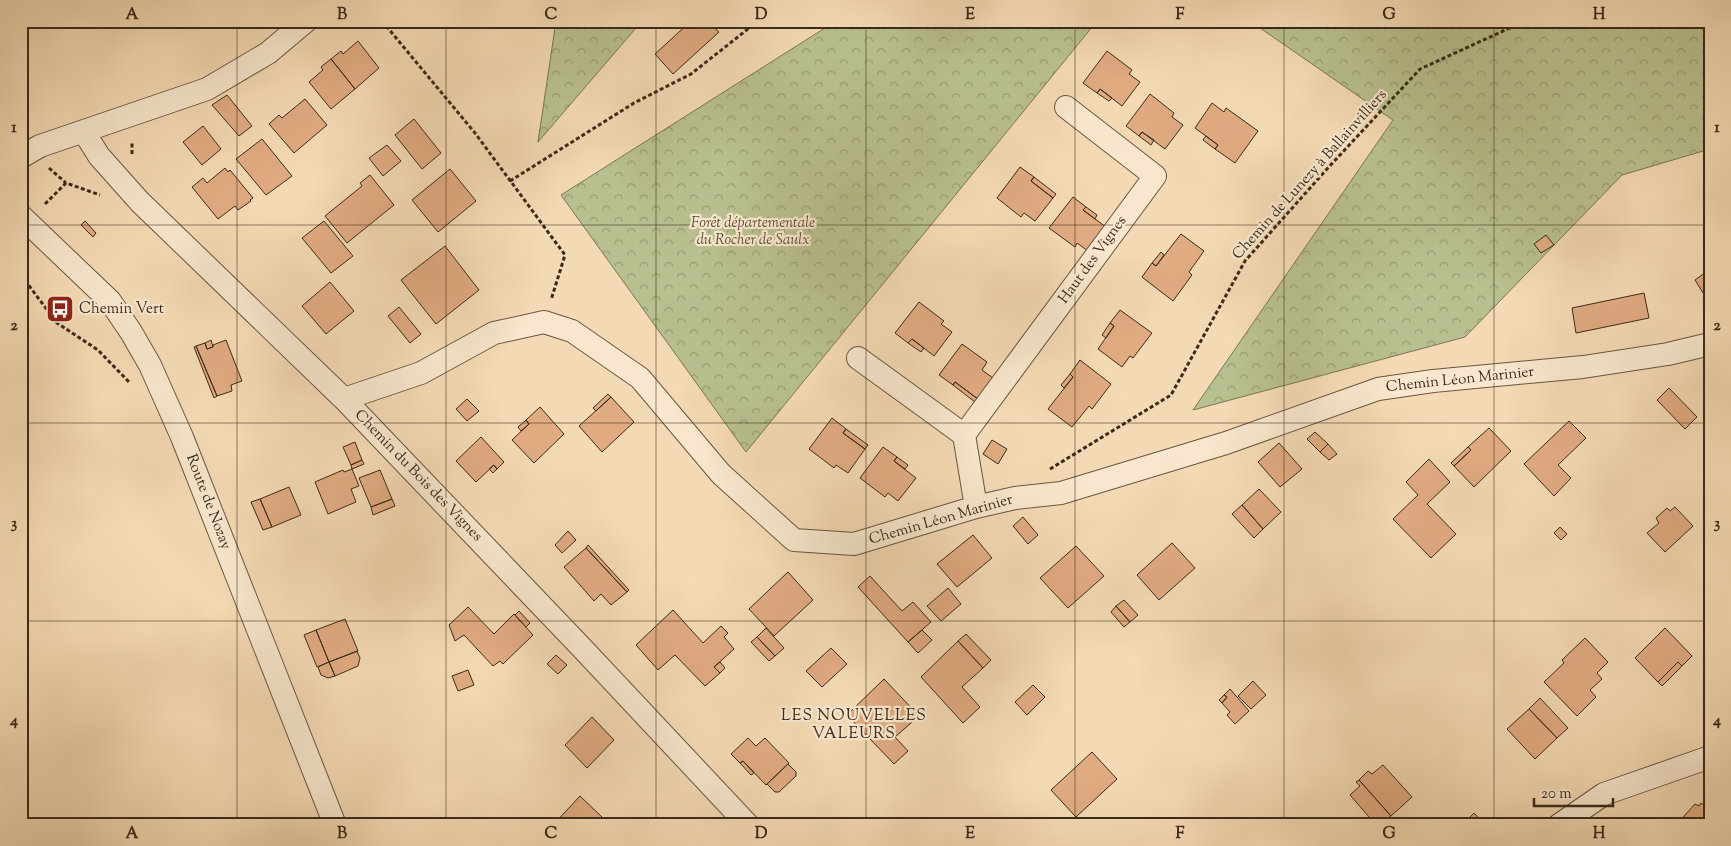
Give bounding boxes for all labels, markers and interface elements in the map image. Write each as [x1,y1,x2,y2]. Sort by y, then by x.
text: A [126,4,139,27]
text: B [337,4,347,27]
text: C [545,4,558,27]
text: D [755,4,768,27]
text: E [965,4,975,27]
text: F [1176,4,1185,27]
text: G [1382,4,1396,27]
text: H [1593,4,1606,27]
street label: Chemin de Lunezy à Ballainvilliers [1228,85,1392,265]
text: 1 [11,117,17,140]
text: 1 [1714,117,1720,140]
street label: Haut des Vignes [1054,212,1132,308]
park label: Forêt départementale du Rocher de Saulx [691,213,815,251]
bus stop icon: Chemin Vert [45,294,75,324]
place label: Chemin Vert [79,299,164,320]
text: 2 [10,315,18,338]
text: 2 [1713,315,1721,338]
street label: Chemin Léon Marinier [1385,362,1535,398]
street label: Chemin du Bois des Vignes [349,405,487,547]
street label: Route de Nozay [180,451,236,553]
street label: Chemin Léon Marinier [867,489,1016,551]
text: 3 [11,513,18,536]
text: 3 [1714,513,1721,536]
district label: LES NOUVELLES VALEURS [781,705,927,746]
text: 4 [9,710,18,733]
text: 4 [1712,710,1721,733]
scale bar [1534,776,1612,808]
text: 20 m [1541,784,1572,805]
text: A [126,823,139,846]
text: B [337,823,347,846]
text: C [545,823,558,846]
text: D [755,823,768,846]
text: E [965,823,975,846]
text: F [1176,823,1185,846]
text: G [1382,823,1396,846]
text: H [1593,823,1606,846]

